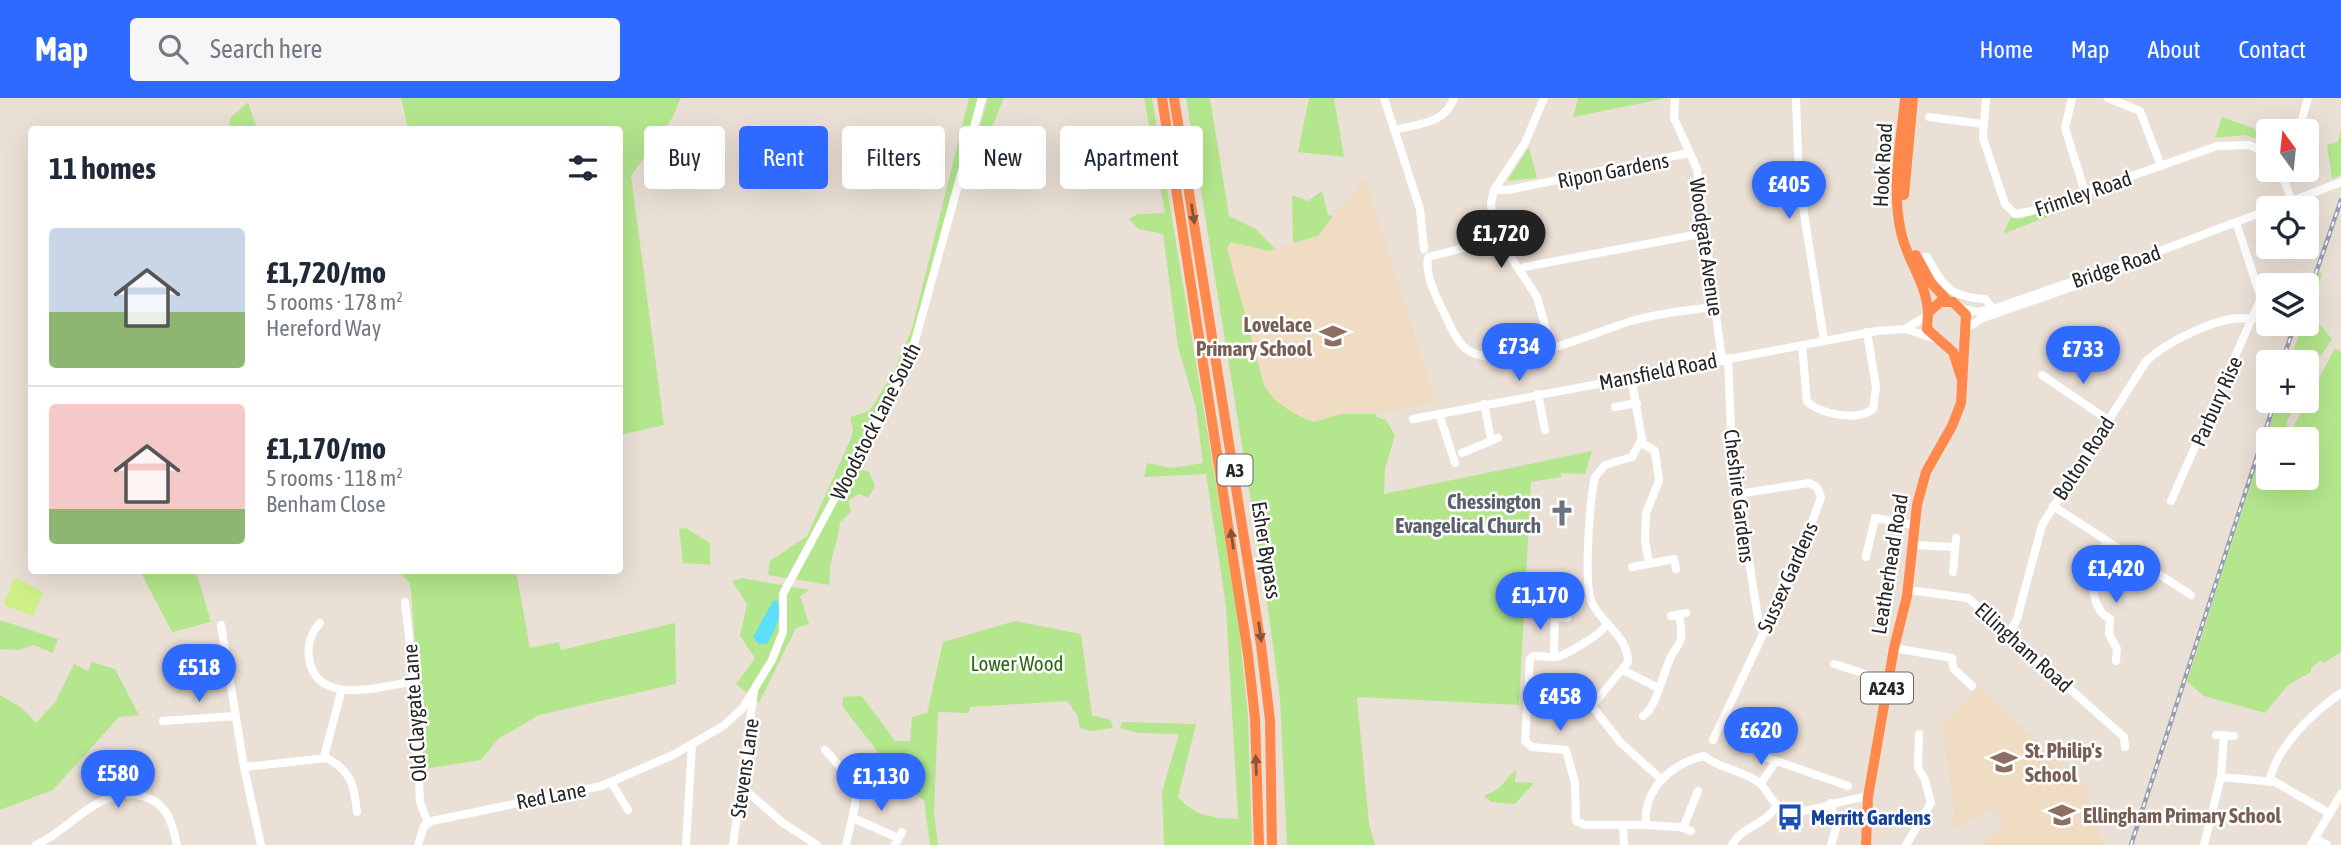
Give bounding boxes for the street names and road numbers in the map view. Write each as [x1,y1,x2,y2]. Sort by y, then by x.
street label: Hook Road [1868,122,1896,208]
street label: Ripon Gardens [1556,147,1670,193]
street label: Frimley Road [2032,165,2134,221]
street label: Woodgate Avenue [1685,176,1729,318]
street label: Bridge Road [2069,240,2163,292]
street label: Woodstock Lane South [825,339,925,503]
street label: Mansfield Road [1597,348,1719,394]
street label: Parbury Rise [2186,352,2246,450]
street label: Bolton Road [2047,412,2119,504]
street label: Cheshire Gardens [1720,428,1760,564]
road number: A3 [1218,454,1252,486]
street label: Leatherhead Road [1866,492,1912,636]
street label: Esher Bypass [1247,500,1287,600]
street label: Sussex Gardens [1752,518,1822,636]
street label: Ellingham Road [1971,597,2077,697]
street label: Old Claygate Lane [397,643,431,783]
road number: A243 [1861,673,1913,704]
street label: Stevens Lane [725,717,763,819]
street label: Red Lane [514,777,588,813]

